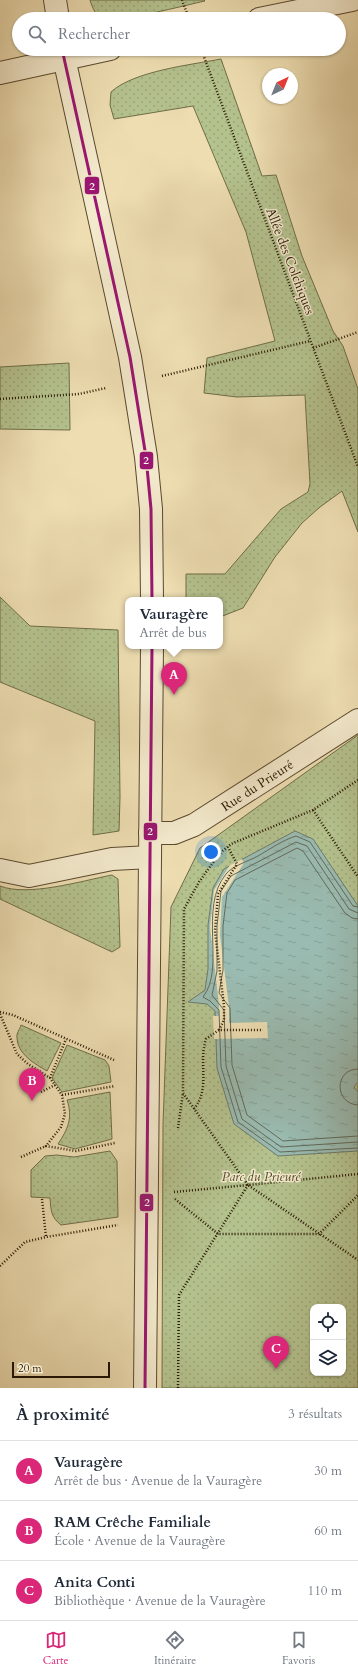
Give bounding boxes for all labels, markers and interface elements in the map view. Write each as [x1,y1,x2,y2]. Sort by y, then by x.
search box [12,12,346,56]
icon: search [26,23,48,45]
text: Rechercher [58,24,130,44]
north arrow [262,68,298,104]
line badge: 2 [84,176,100,195]
text: 2 [89,179,95,194]
street label: Allée des Colchiques [261,205,319,317]
line badge: 2 [139,451,154,470]
text: 2 [143,453,149,468]
popup [125,597,223,649]
text: Vauragère [139,604,209,624]
text: Arrêt de bus [139,624,207,642]
pin: A [161,662,187,695]
street label: Rue du Prieuré [218,756,297,816]
line badge: 2 [143,822,158,841]
text: 2 [147,824,153,839]
your location [201,842,221,862]
pin: B [19,1068,45,1101]
park label: Parc du Prieuré [222,1168,301,1186]
line badge: 2 [139,1193,154,1212]
text: 2 [144,1195,150,1210]
map controls [310,1304,346,1376]
button: locate [310,1304,346,1340]
pin: C [263,1336,289,1369]
button: layers [310,1340,346,1376]
scale bar [12,1360,110,1379]
text: 20 m [18,1361,42,1376]
text: À proximité [16,1403,110,1426]
text: 3 résultats [288,1405,342,1423]
text: Vauragère [54,1452,123,1472]
text: A [24,1462,34,1480]
text: 30 m [314,1462,342,1480]
text: Arrêt de bus · Avenue de la Vauragère [54,1472,262,1490]
text: RAM Crêche Familiale [54,1512,211,1532]
text: B [24,1522,34,1540]
text: 60 m [314,1522,342,1540]
text: École · Avenue de la Vauragère [54,1532,225,1550]
text: Anita Conti [54,1572,135,1592]
text: C [24,1582,34,1600]
text: 110 m [308,1582,342,1600]
text: Bibliothèque · Avenue de la Vauragère [54,1592,266,1610]
tab: Carte [43,1629,68,1668]
tab: Itinéraire [154,1629,196,1668]
tab: Favoris [282,1629,315,1668]

